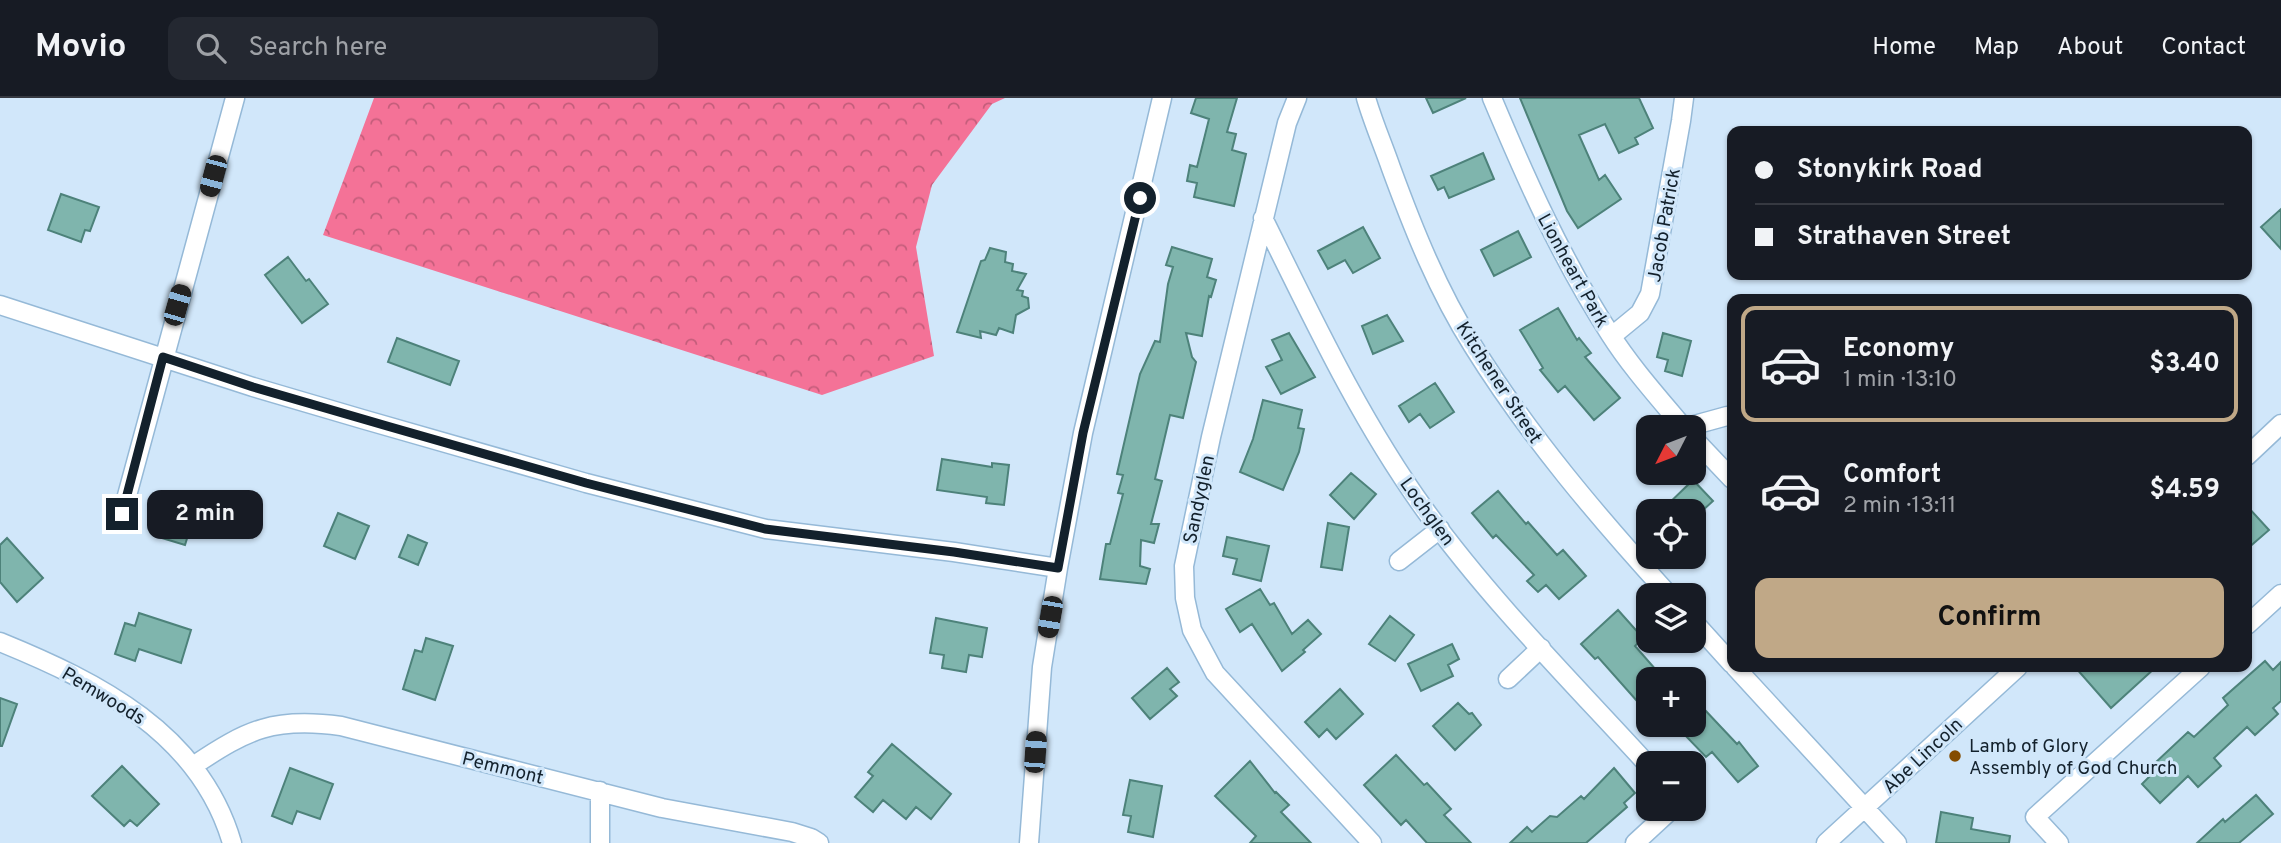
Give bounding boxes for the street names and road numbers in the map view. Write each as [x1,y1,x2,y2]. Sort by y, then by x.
street label: Jacob Patrick [1643,166,1687,284]
street label: Lionheart Park [1531,210,1613,332]
street label: Kitchener Street [1450,318,1547,449]
street label: Sandyglen [1179,453,1221,546]
street label: Lochglen [1394,473,1459,551]
street label: Pemwoods [57,662,149,731]
street label: Abe Lincoln [1878,713,1968,800]
street label: Pemmont [459,747,546,791]

